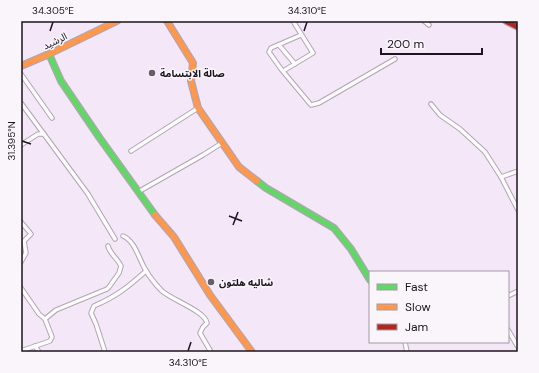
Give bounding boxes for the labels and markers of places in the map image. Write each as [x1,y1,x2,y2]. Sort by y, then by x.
place label: صالة الابتسامة [160,67,225,80]
marker: صالة الابتسامة [147,68,157,78]
place label: شاليه هلتون [219,276,273,289]
marker: شاليه هلتون [206,277,216,287]

